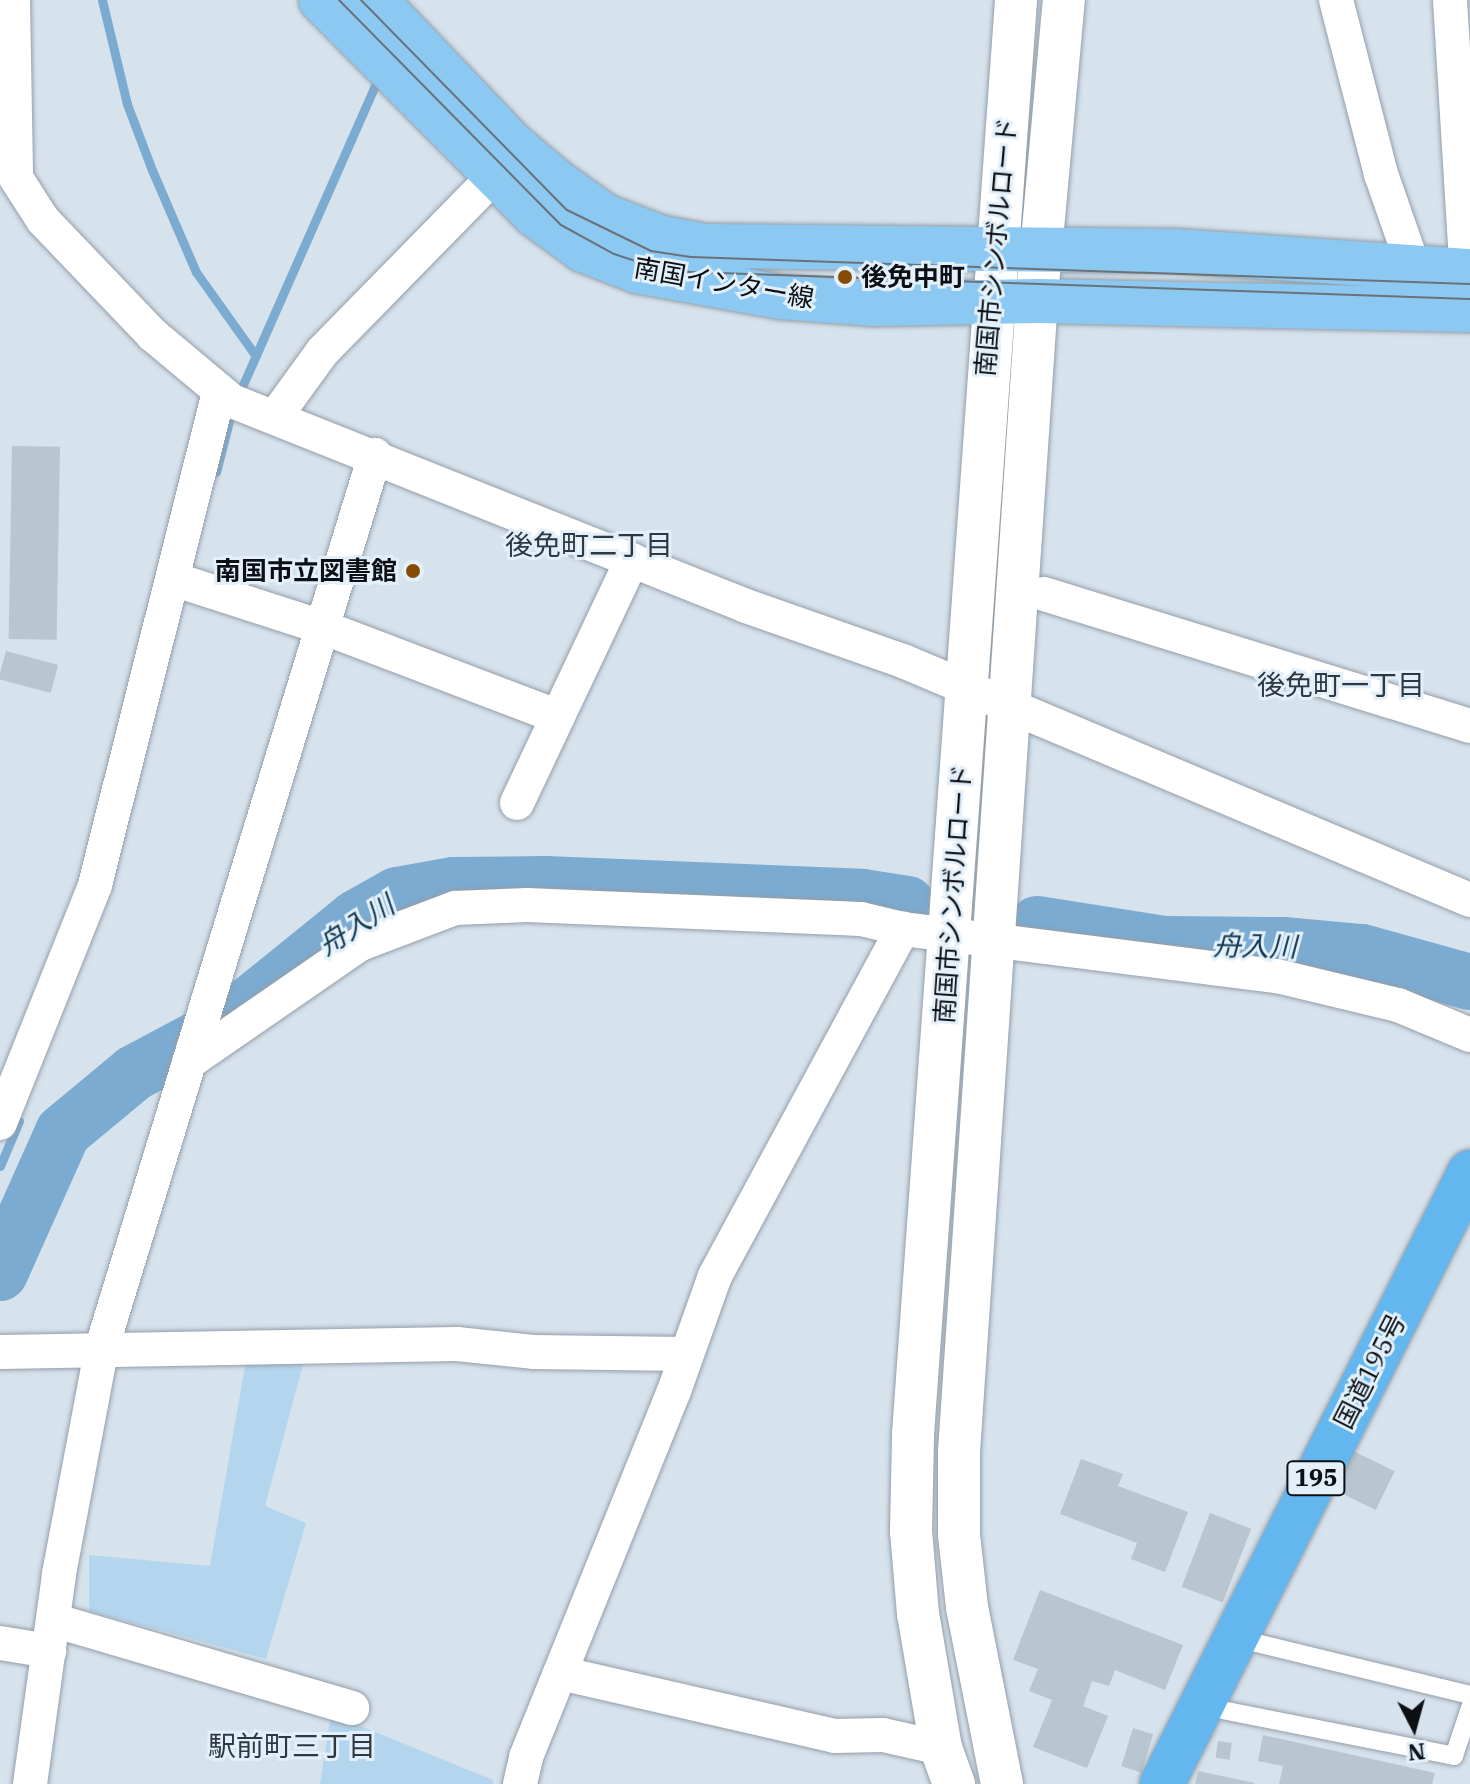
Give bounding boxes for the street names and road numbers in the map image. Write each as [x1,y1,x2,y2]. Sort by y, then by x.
street label: 南国市シンボルロード [969,116,1023,378]
street label: 南国インター線 [632,252,816,314]
street label: 南国市シンボルロード [928,763,978,1025]
street label: 国道195号 [1328,1308,1412,1434]
road number: 195 [1286,1458,1346,1498]

